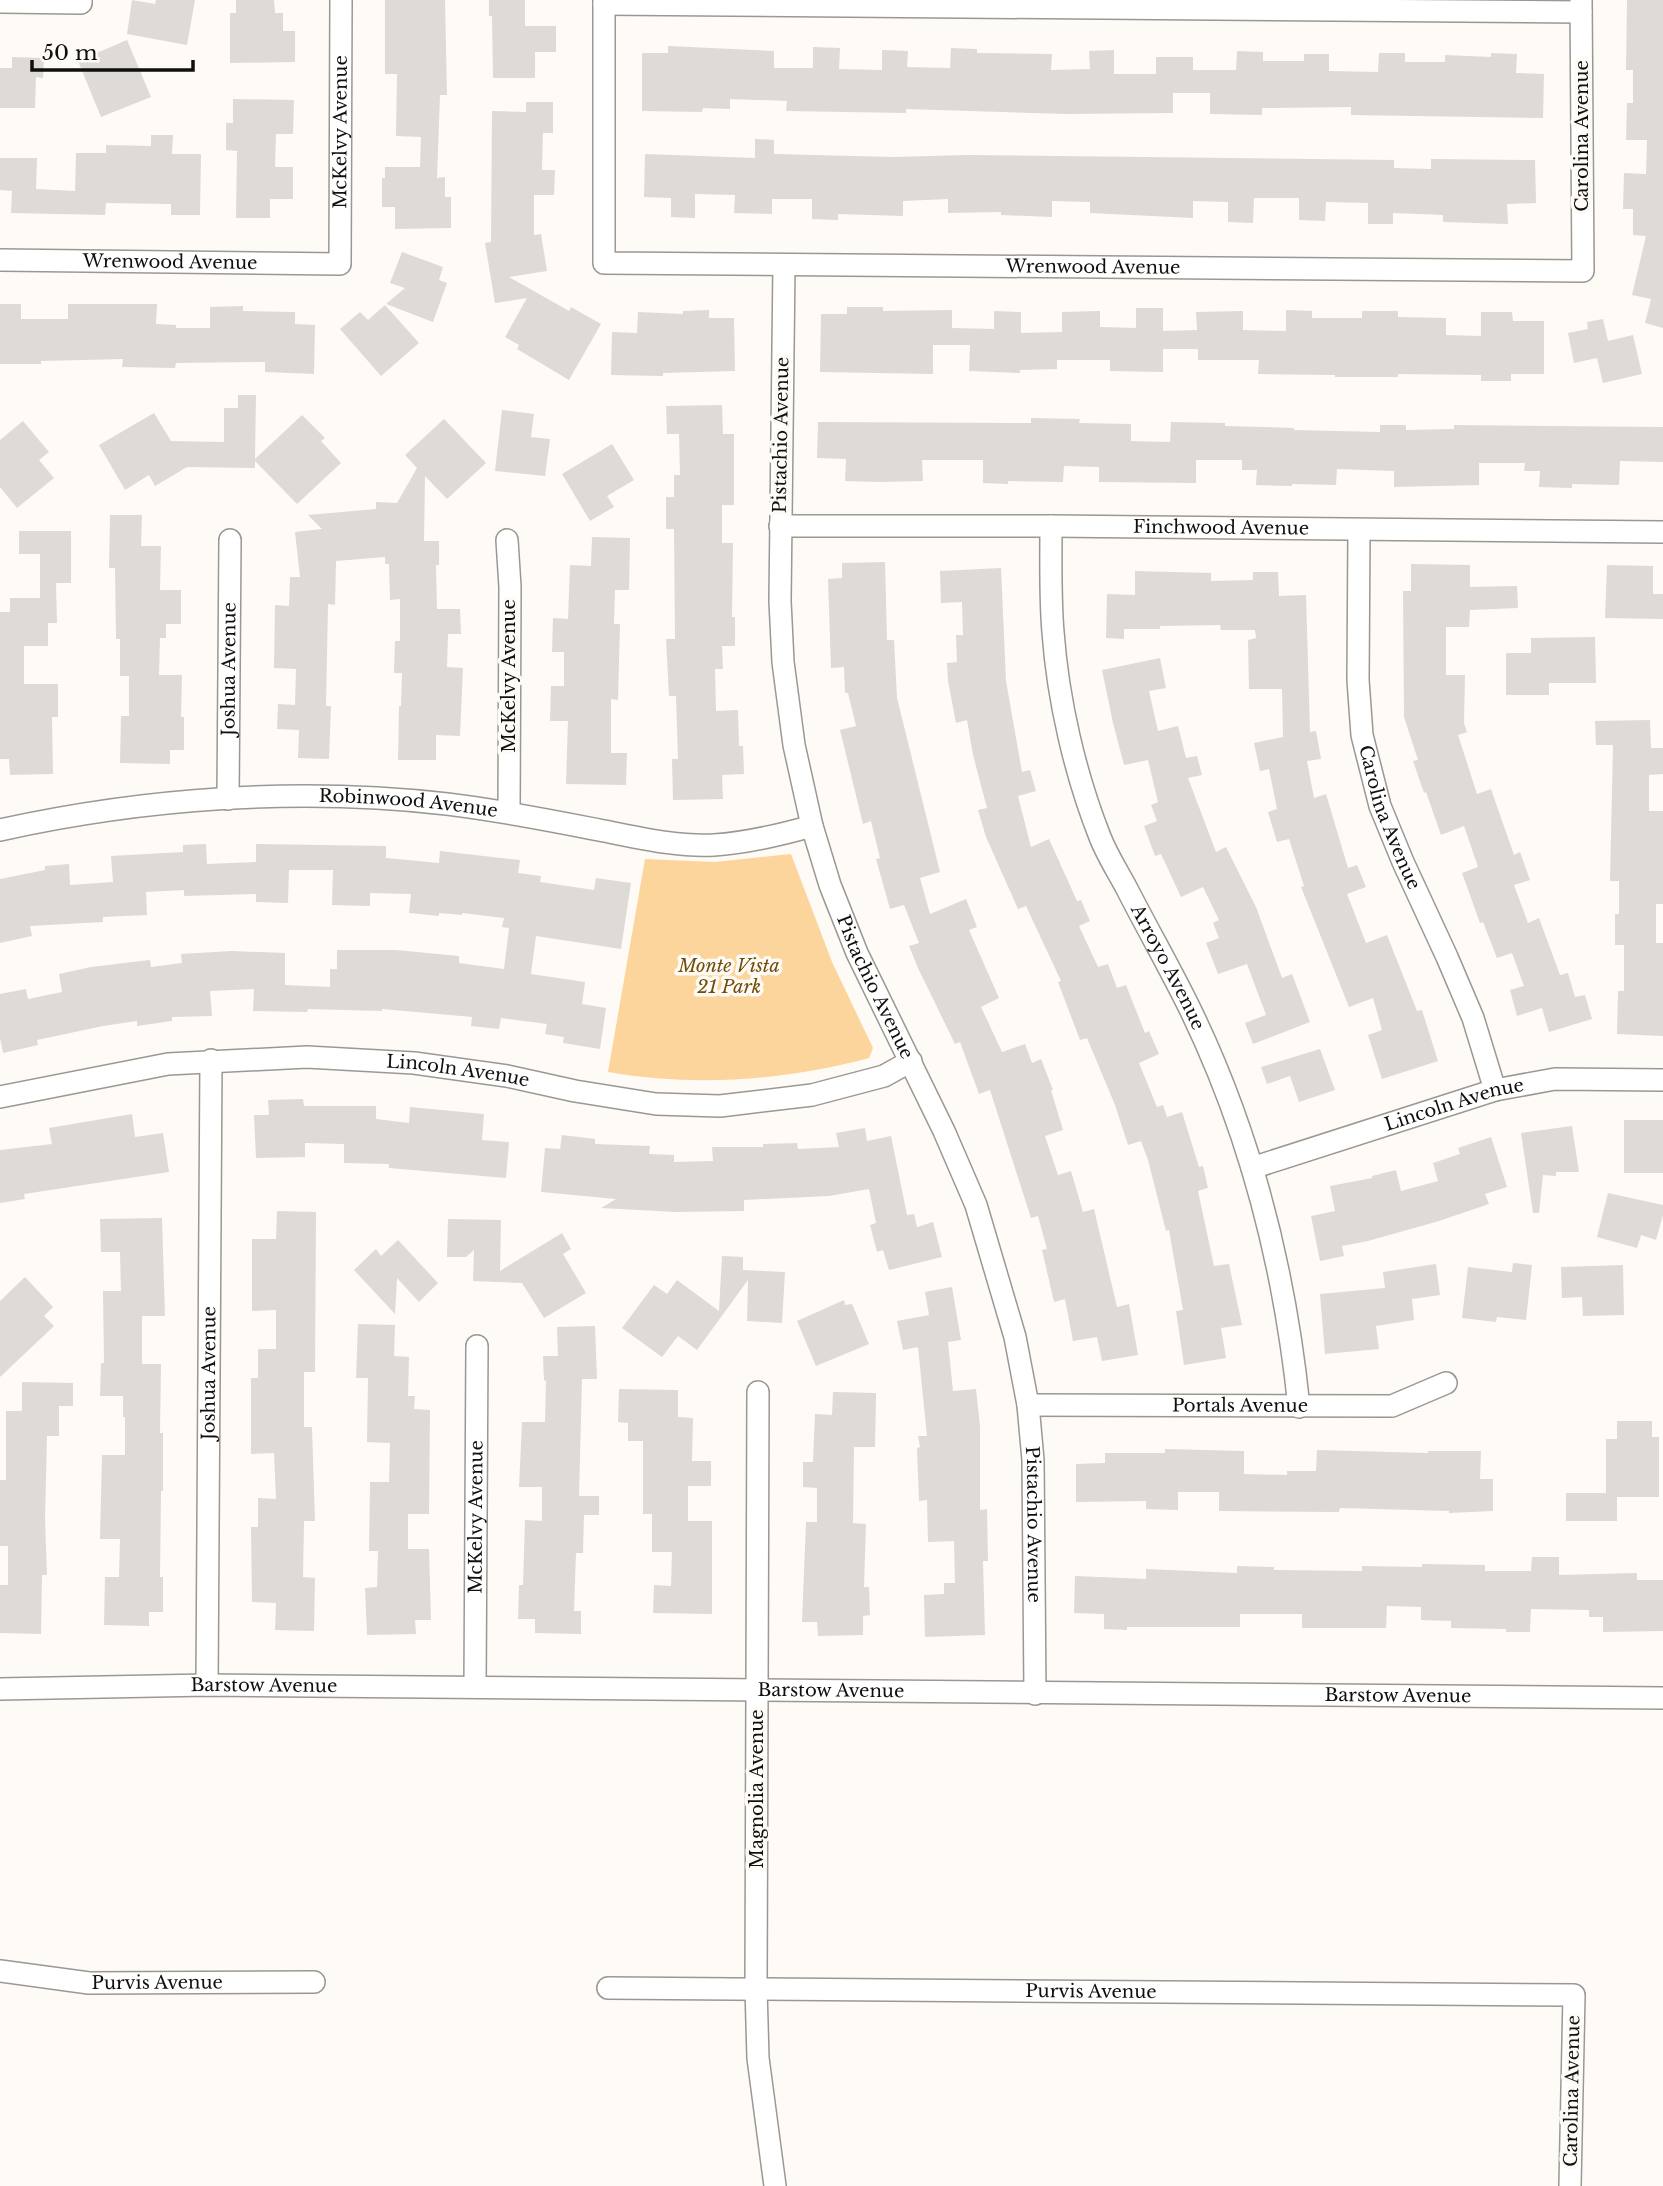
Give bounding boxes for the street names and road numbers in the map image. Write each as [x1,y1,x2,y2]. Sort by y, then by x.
street label: McKelvy Avenue [329,55,352,209]
street label: Carolina Avenue [1571,60,1593,212]
street label: Wrenwood Avenue [81,250,257,274]
street label: Wrenwood Avenue [1005,255,1180,279]
street label: Pistachio Avenue [769,357,793,513]
street label: Finchwood Avenue [1133,516,1309,540]
street label: McKelvy Avenue [498,599,520,753]
street label: Joshua Avenue [217,602,241,738]
street label: Carolina Avenue [1354,743,1425,893]
street label: Robinwood Avenue [319,785,499,822]
street label: Arroyo Avenue [1126,900,1209,1033]
street label: Pistachio Avenue [832,912,918,1063]
street label: Lincoln Avenue [386,1050,532,1092]
street label: Lincoln Avenue [1382,1074,1525,1136]
street label: Joshua Avenue [198,1306,220,1442]
street label: Portals Avenue [1172,1394,1308,1417]
street label: McKelvy Avenue [465,1440,487,1594]
street label: Pistachio Avenue [1021,1445,1045,1603]
street label: Barstow Avenue [190,1674,337,1697]
street label: Barstow Avenue [757,1679,904,1702]
street label: Barstow Avenue [1324,1684,1471,1707]
street label: Magnolia Avenue [746,1709,768,1869]
street label: Purvis Avenue [91,1971,223,1994]
street label: Purvis Avenue [1025,1980,1157,2003]
street label: Carolina Avenue [1560,2015,1584,2167]

